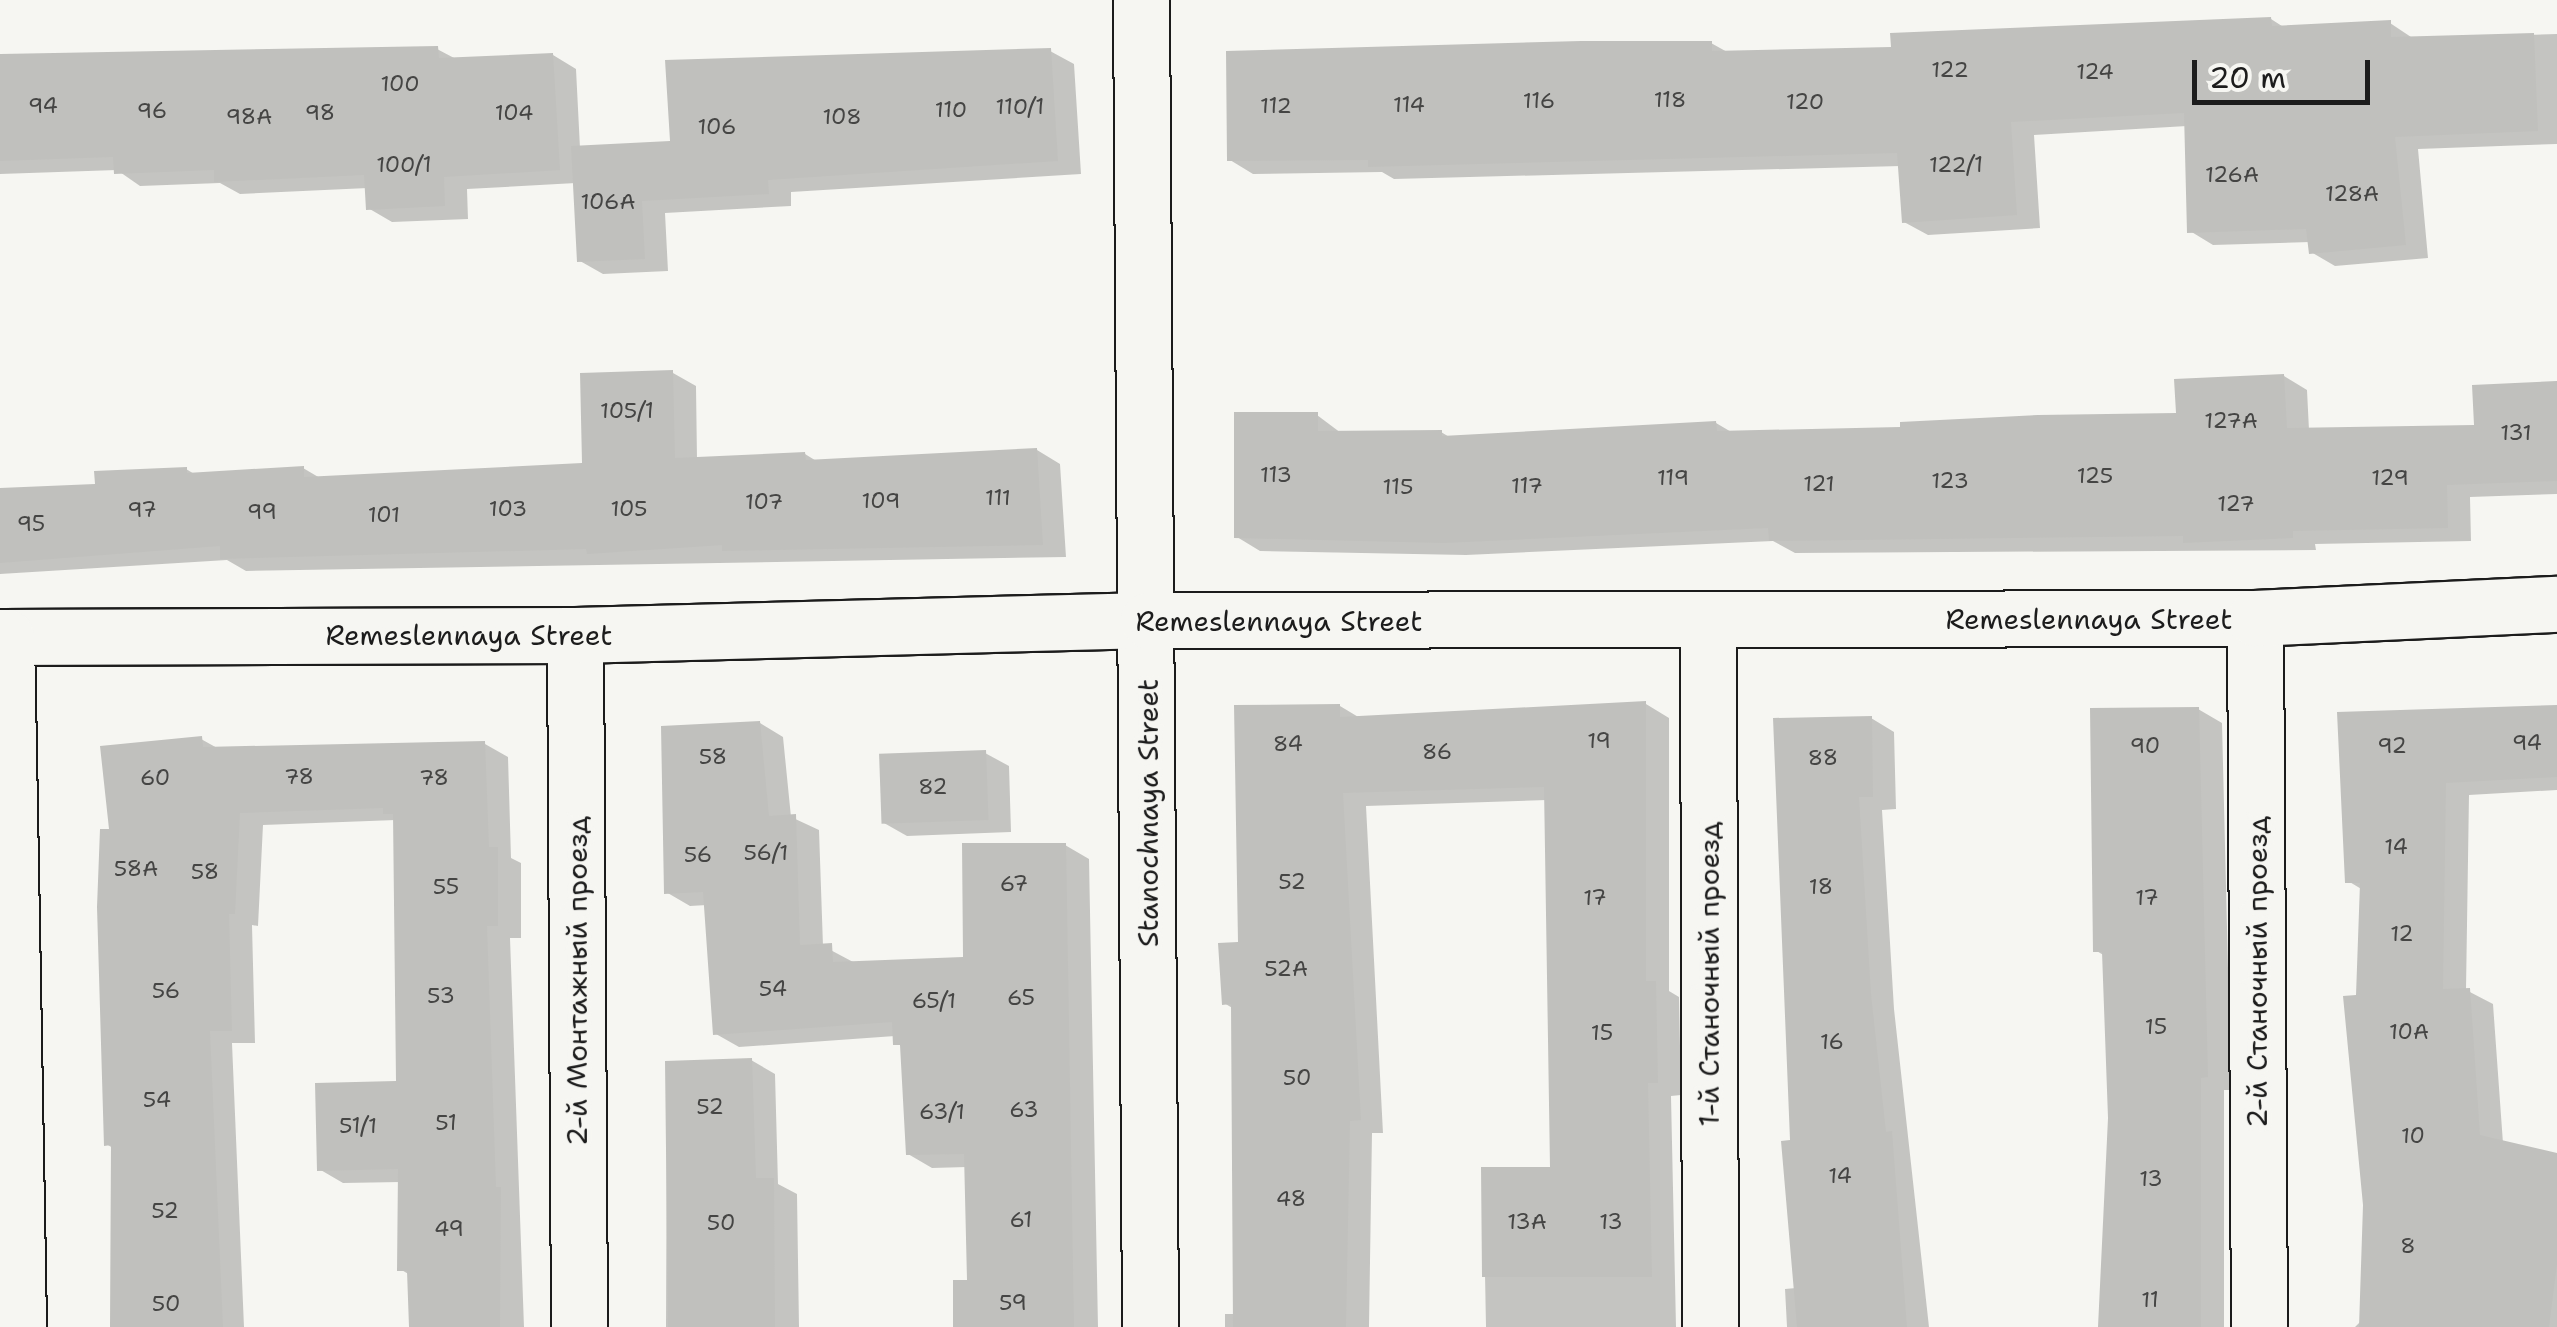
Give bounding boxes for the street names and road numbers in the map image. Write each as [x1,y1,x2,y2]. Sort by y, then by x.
street label: Remeslennaya Street [1945,602,2233,636]
street label: Remeslennaya Street [1135,604,1423,638]
street label: Remeslennaya Street [325,618,613,652]
street label: Stanochnaya Street [1131,679,1165,947]
street label: 2-й Монтажный проезд [560,816,594,1146]
street label: 2-й Станочный проезд [2240,816,2274,1128]
street label: 1-й Станочный проезд [1692,821,1726,1127]

